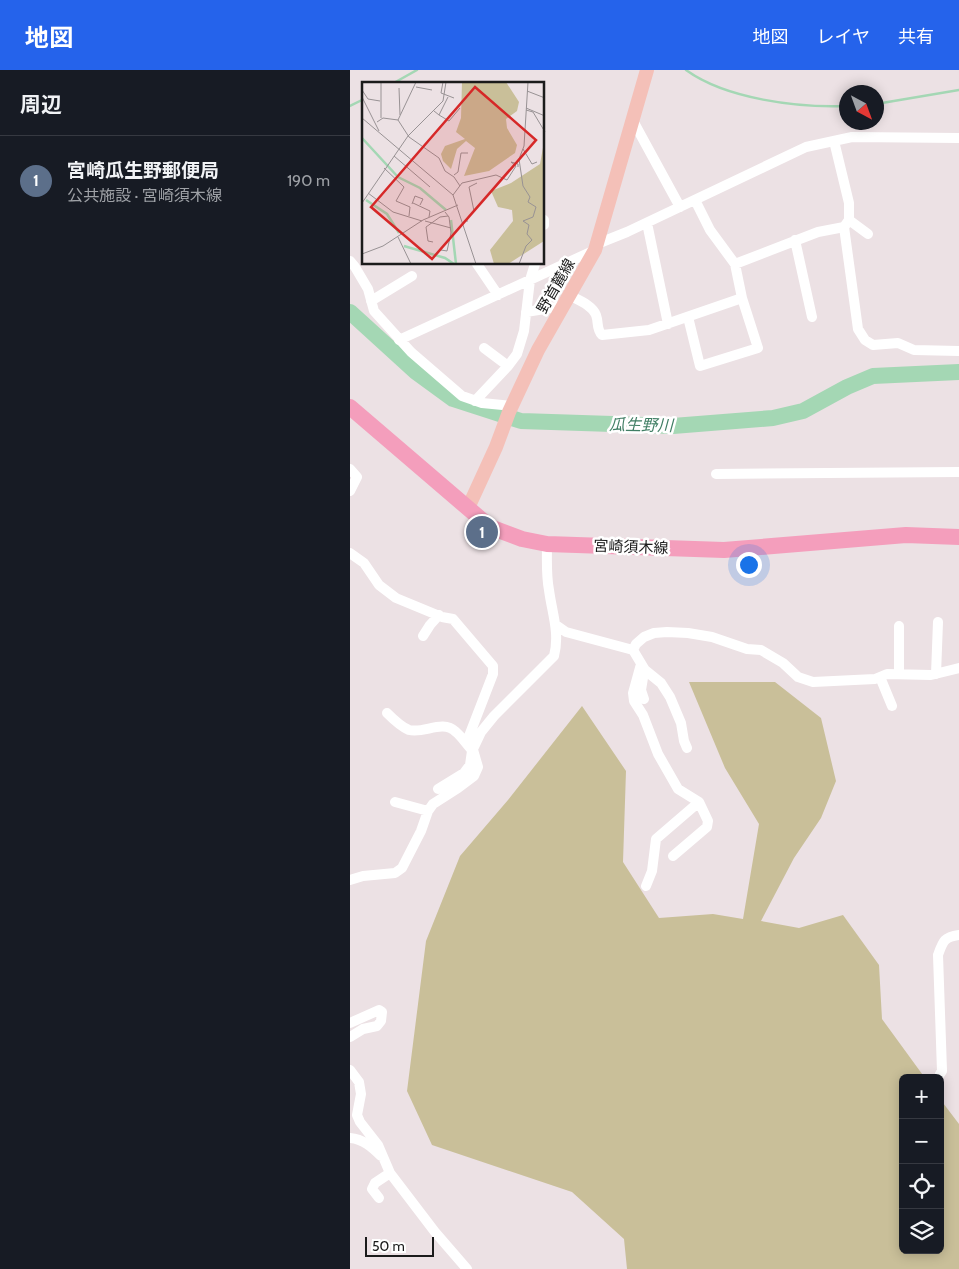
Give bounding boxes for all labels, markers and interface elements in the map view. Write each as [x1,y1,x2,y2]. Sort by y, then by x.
text: 地図 [25,23,73,52]
text: 地図 [753,26,789,48]
text: レイヤ [817,26,870,48]
text: 共有 [898,26,934,48]
inset map [362,82,545,265]
north arrow [839,85,884,130]
text: 周辺 [20,92,62,117]
text: 宮崎瓜生野郵便局 [67,159,219,182]
text: 1 [33,171,39,190]
text: 190 m [287,171,330,190]
text: 公共施設 · 宮崎須木線 [67,186,222,205]
street label: 野首麓線 [533,256,579,316]
water label: 瓜生野川 [609,415,675,435]
pin: 1 [466,513,498,551]
street label: 宮崎須木線 [593,537,669,557]
your location [736,552,762,578]
map controls [899,1074,944,1254]
button: + [899,1074,944,1119]
button: − [899,1119,944,1164]
button: locate [899,1164,944,1209]
button: layers [899,1209,944,1254]
scale bar [365,1234,434,1257]
text: 50 m [372,1237,405,1255]

